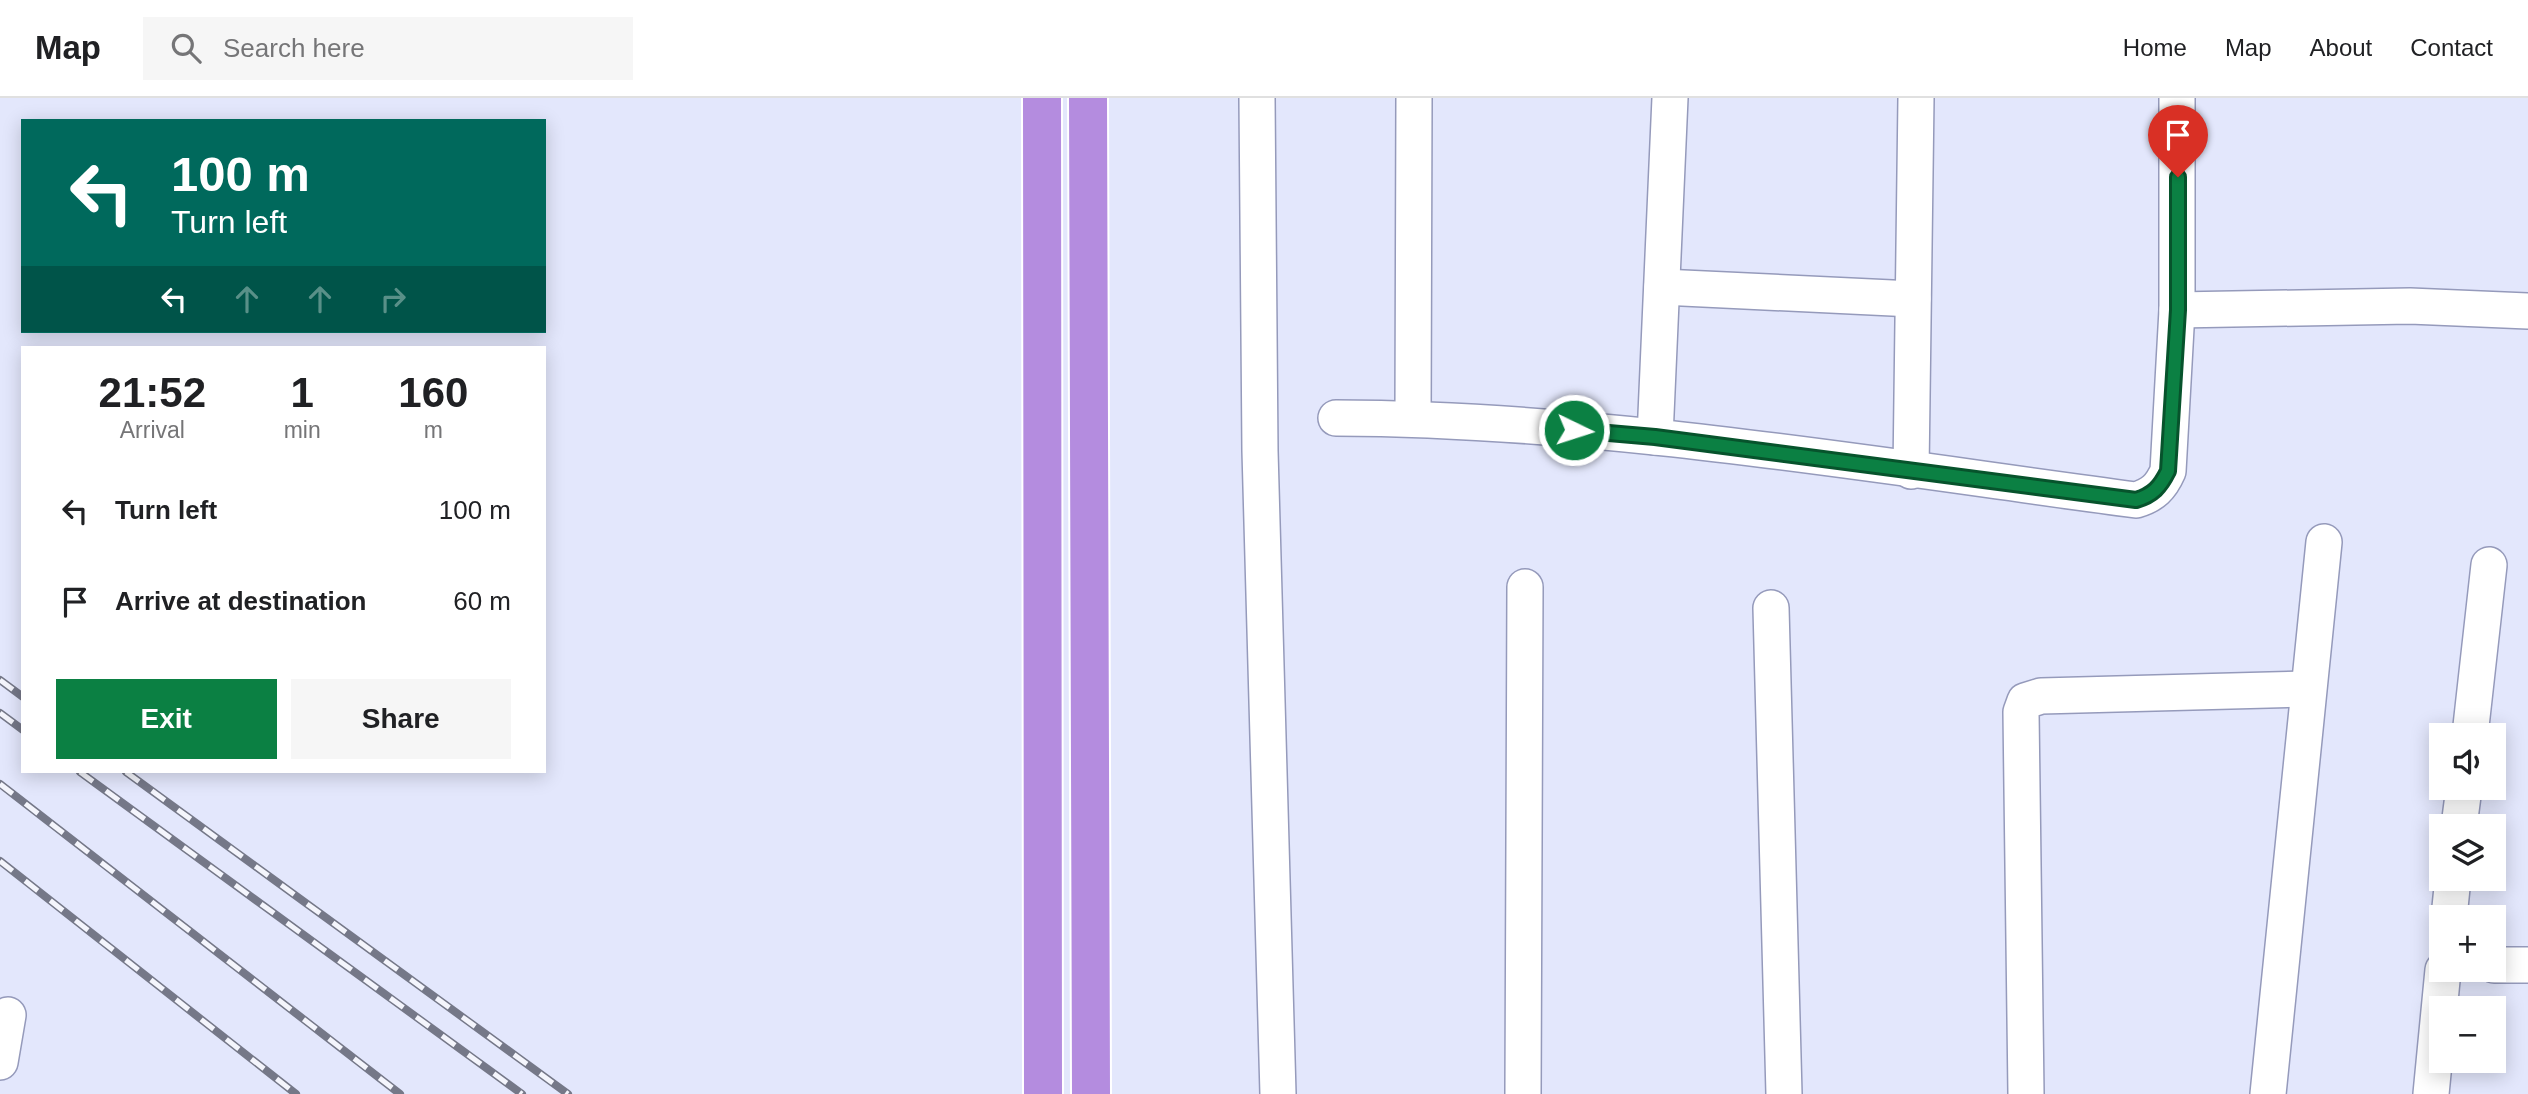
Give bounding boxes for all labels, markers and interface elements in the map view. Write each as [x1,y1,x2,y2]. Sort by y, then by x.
search box [143,17,633,80]
text: Map [35,29,101,66]
icon: search [167,29,205,67]
text: Search here [223,33,365,63]
text: Home [2123,34,2187,61]
text: Map [2225,34,2272,61]
text: About [2310,34,2372,61]
text: Contact [2410,34,2493,61]
pin [2148,105,2208,177]
icon: arrive [2159,116,2197,154]
icon: left [56,147,147,238]
text: 100 m [171,147,310,201]
text: Turn left [171,204,287,240]
icon: left [155,280,193,318]
icon: ahead [228,280,266,318]
icon: ahead [301,280,339,318]
icon: right [374,280,412,318]
text: 21:52 [99,369,206,416]
text: 1 [290,369,314,416]
text: 160 [398,369,468,416]
position arrow [1537,393,1611,467]
text: Arrival [120,417,185,443]
text: min [284,417,321,443]
text: m [424,417,443,443]
icon: left [56,492,94,530]
text: Turn left [115,495,217,525]
text: 100 m [439,495,511,525]
icon: arrive [56,583,94,621]
text: Arrive at destination [115,586,366,616]
text: 60 m [453,586,511,616]
button: Exit [56,679,277,759]
button: Share [291,679,511,759]
map controls [2429,723,2506,1073]
button: sound [2429,723,2506,800]
button: layers [2429,814,2506,891]
button: + [2429,905,2506,982]
button: − [2429,996,2506,1073]

